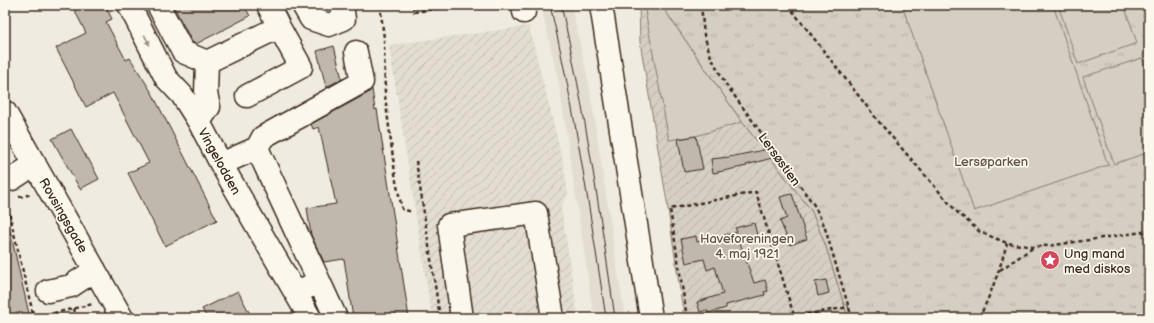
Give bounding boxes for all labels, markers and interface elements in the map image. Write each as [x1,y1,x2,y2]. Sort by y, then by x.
one-way arrow [143,34,150,45]
street label: Vingelodden [194,125,244,198]
street label: Lersøstien [755,130,804,189]
park label: Lersøparken [954,154,1028,170]
street label: Rovsingsgade [35,175,91,256]
park label: Haveforeningen 4. maj 1921 [700,231,794,262]
place label: Ung mand med diskos [1064,246,1131,277]
place icon: Ung mand med diskos [1039,249,1061,271]

